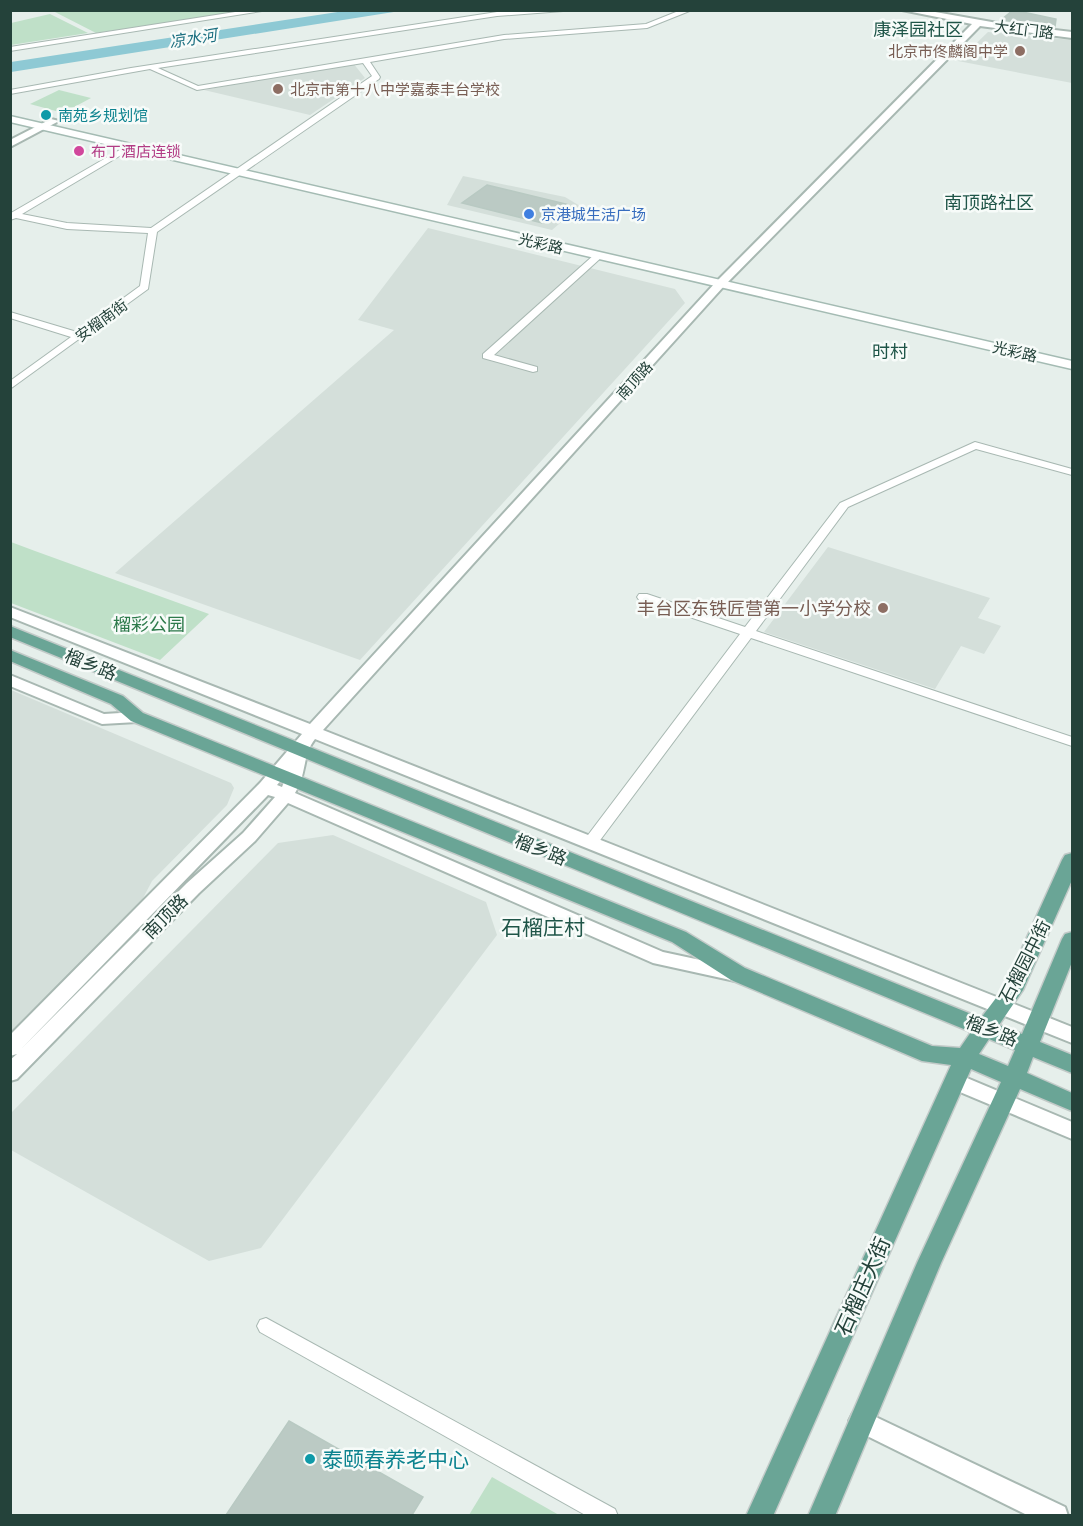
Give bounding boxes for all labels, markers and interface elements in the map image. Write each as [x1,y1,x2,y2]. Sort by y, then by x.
street label: 大红门路 [993,15,1055,43]
district label: 康泽园社区 [873,17,963,41]
water label: 凉水河 [168,23,221,53]
place label: 北京市佟麟阁中学 [888,41,1008,61]
marker: 北京市佟麟阁中学 [1013,44,1027,58]
place label: 北京市第十八中学嘉泰丰台学校 [290,79,500,99]
marker: 北京市第十八中学嘉泰丰台学校 [271,82,285,96]
place label: 南苑乡规划馆 [58,105,148,125]
marker: 南苑乡规划馆 [39,108,53,122]
place label: 布丁酒店连锁 [91,141,181,161]
marker: 布丁酒店连锁 [72,144,86,158]
district label: 南顶路社区 [944,190,1034,214]
place label: 京港城生活广场 [541,204,646,224]
marker: 京港城生活广场 [522,207,536,221]
street label: 光彩路 [517,228,565,258]
street label: 安榴南街 [71,294,131,346]
street label: 光彩路 [991,336,1039,366]
district label: 时村 [872,339,908,363]
street label: 南顶路 [612,357,656,403]
place label: 丰台区东铁匠营第一小学分校 [637,596,871,620]
marker: 丰台区东铁匠营第一小学分校 [876,601,890,615]
park label: 榴彩公园 [113,612,185,636]
street label: 榴乡路 [61,643,121,685]
street label: 榴乡路 [511,828,571,870]
street label: 南顶路 [137,888,193,944]
district label: 石榴庄村 [501,913,585,941]
street label: 石榴园中街 [993,915,1055,1007]
street label: 榴乡路 [962,1009,1022,1051]
street label: 石榴庄大街 [828,1232,896,1340]
place label: 泰颐春养老中心 [322,1445,469,1473]
marker: 泰颐春养老中心 [303,1452,317,1466]

